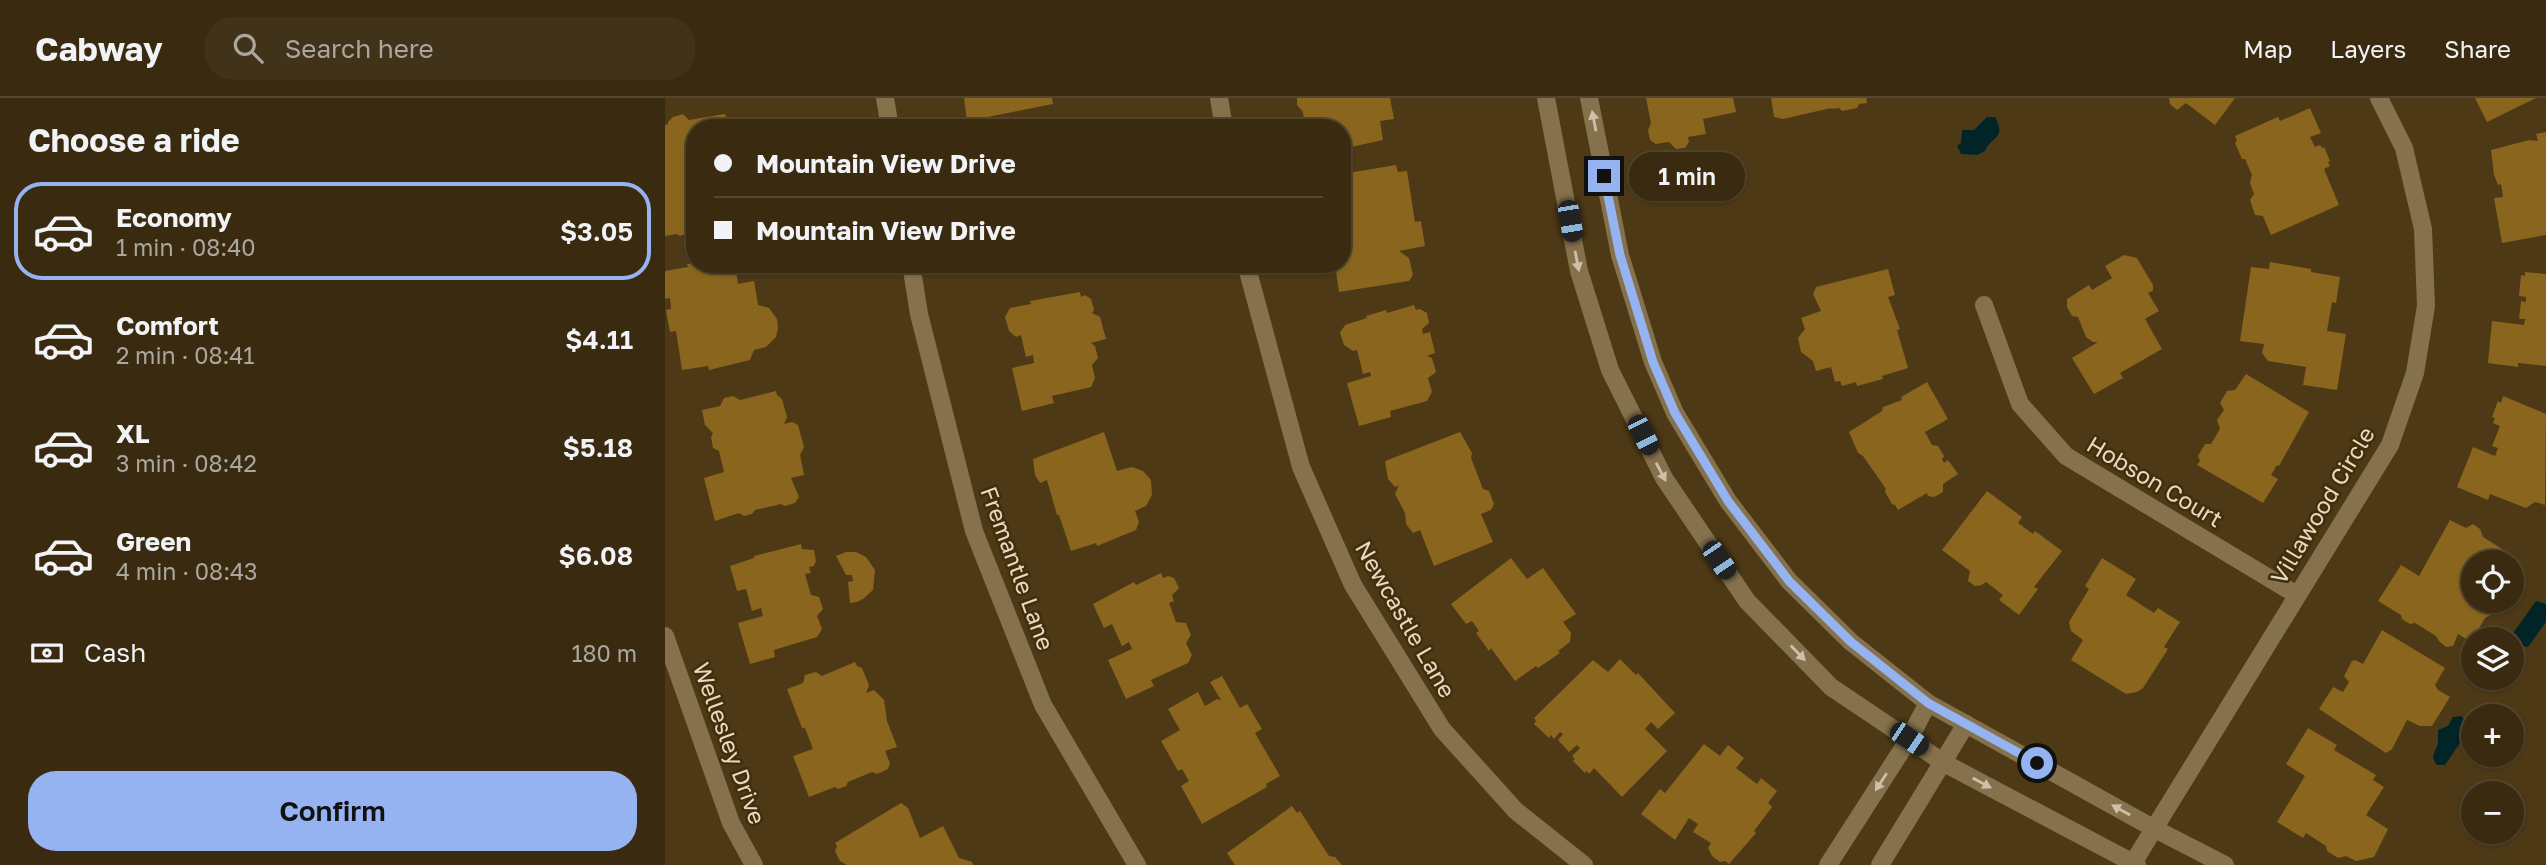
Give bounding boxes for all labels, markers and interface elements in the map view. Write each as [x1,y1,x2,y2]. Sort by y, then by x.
search box [205,17,695,80]
text: Cabway [35,29,163,68]
icon: search [229,29,267,67]
text: Search here [285,33,434,64]
text: Map [2243,34,2292,63]
text: Layers [2330,34,2406,63]
text: Share [2444,34,2511,63]
one-way arrow [1588,110,1599,132]
text: Choose a ride [28,121,240,159]
text: Mountain View Drive [756,148,1016,179]
callout: 1 min [1629,152,1744,200]
route end [1588,160,1620,192]
text: 1 min [1658,162,1716,190]
car [1557,198,1584,244]
icon: car [32,200,95,263]
text: Economy [116,202,232,233]
text: Mountain View Drive [756,215,1016,246]
text: $3.05 [560,216,633,247]
text: 1 min · 08:40 [116,233,255,261]
one-way arrow [1572,250,1583,272]
icon: car [32,308,95,371]
text: Comfort [116,310,219,341]
text: $4.11 [565,324,633,355]
text: 2 min · 08:41 [116,341,255,369]
car [1625,412,1662,458]
icon: car [32,416,95,479]
text: XL [116,418,150,449]
street label: Villawood Circle [2264,421,2380,589]
street label: Hobson Court [2082,430,2228,532]
text: $5.18 [563,432,633,463]
text: 3 min · 08:42 [116,449,257,477]
one-way arrow [1655,462,1667,482]
street label: Fremantle Lane [975,482,1061,654]
icon: car [32,524,95,587]
text: Green [116,526,191,557]
street label: Newcastle Lane [1350,536,1462,702]
car [1699,537,1740,583]
text: $6.08 [559,540,633,571]
map controls [2461,550,2524,844]
button: locate [2461,550,2524,613]
text: 4 min · 08:43 [116,557,258,585]
button: layers [2461,627,2524,690]
icon: cash [28,634,66,672]
text: Cash [84,637,146,668]
text: 180 m [571,639,637,667]
one-way arrow [1789,644,1805,661]
street label: Wellesley Drive [688,658,772,828]
button: + [2461,704,2524,767]
car [1886,719,1933,759]
route start [2021,747,2053,779]
button: Confirm [28,771,637,851]
one-way arrow [1874,773,1887,792]
one-way arrow [1973,777,1992,789]
button: − [2461,781,2524,844]
one-way arrow [2112,804,2131,816]

